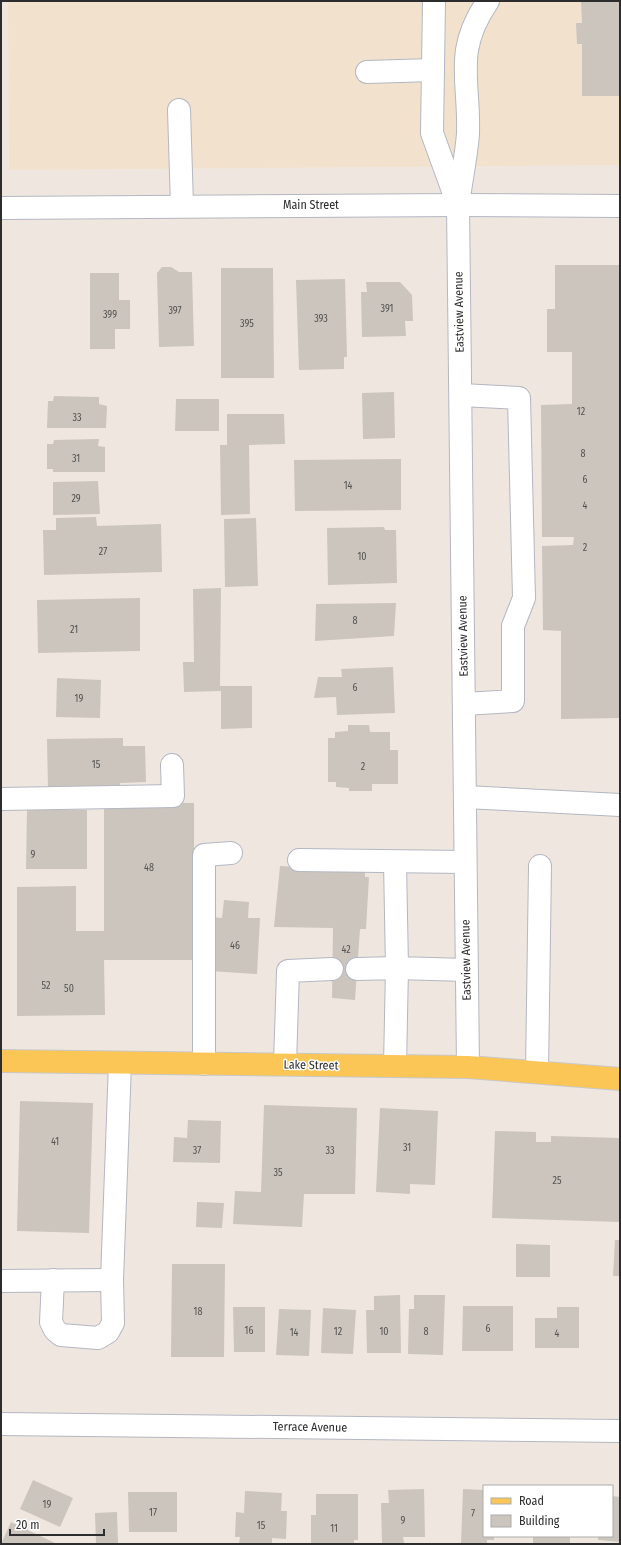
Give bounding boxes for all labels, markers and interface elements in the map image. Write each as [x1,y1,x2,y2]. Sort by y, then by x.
street label: Main Street [283,198,339,212]
street label: Eastview Avenue [451,271,467,353]
house number: 391 [381,303,394,315]
house number: 397 [168,305,182,317]
house number: 399 [103,309,117,321]
house number: 393 [314,313,328,325]
house number: 395 [240,318,254,330]
house number: 12 [577,406,586,418]
house number: 33 [72,412,82,424]
house number: 8 [581,448,586,460]
house number: 31 [72,453,80,465]
house number: 6 [583,474,588,486]
house number: 14 [344,480,353,492]
house number: 29 [71,493,81,505]
house number: 4 [583,500,588,512]
house number: 2 [583,542,588,554]
house number: 27 [99,546,107,558]
house number: 10 [357,551,367,563]
street label: Eastview Avenue [455,595,471,677]
house number: 8 [353,615,358,627]
house number: 21 [70,624,78,636]
house number: 6 [353,682,358,694]
house number: 19 [75,693,84,705]
house number: 15 [92,759,101,771]
house number: 2 [361,761,366,773]
house number: 9 [31,849,36,861]
house number: 48 [144,862,154,874]
street label: Eastview Avenue [458,919,474,1001]
house number: 46 [230,940,240,952]
house number: 42 [341,944,351,956]
house number: 52 [42,980,51,992]
house number: 50 [64,983,74,995]
street label: Lake Street [283,1058,339,1072]
house number: 41 [51,1136,59,1148]
house number: 31 [403,1142,411,1154]
house number: 37 [193,1145,201,1157]
house number: 33 [325,1145,335,1157]
house number: 35 [273,1167,283,1179]
house number: 25 [553,1175,562,1187]
house number: 18 [194,1306,202,1318]
house number: 6 [486,1323,491,1335]
house number: 16 [245,1325,253,1337]
house number: 12 [334,1326,343,1338]
house number: 10 [379,1326,389,1338]
house number: 8 [424,1326,429,1338]
house number: 14 [290,1327,299,1339]
house number: 4 [555,1328,560,1340]
street label: Terrace Avenue [273,1419,347,1435]
legend [483,1485,613,1537]
text: Road [519,1494,544,1508]
house number: 19 [43,1499,52,1511]
house number: 17 [149,1507,157,1519]
house number: 7 [471,1508,475,1520]
scale bar [10,1511,104,1537]
text: Building [519,1514,560,1528]
house number: 9 [401,1515,406,1527]
text: 20 m [16,1518,40,1532]
house number: 15 [257,1520,266,1532]
house number: 11 [330,1523,338,1535]

